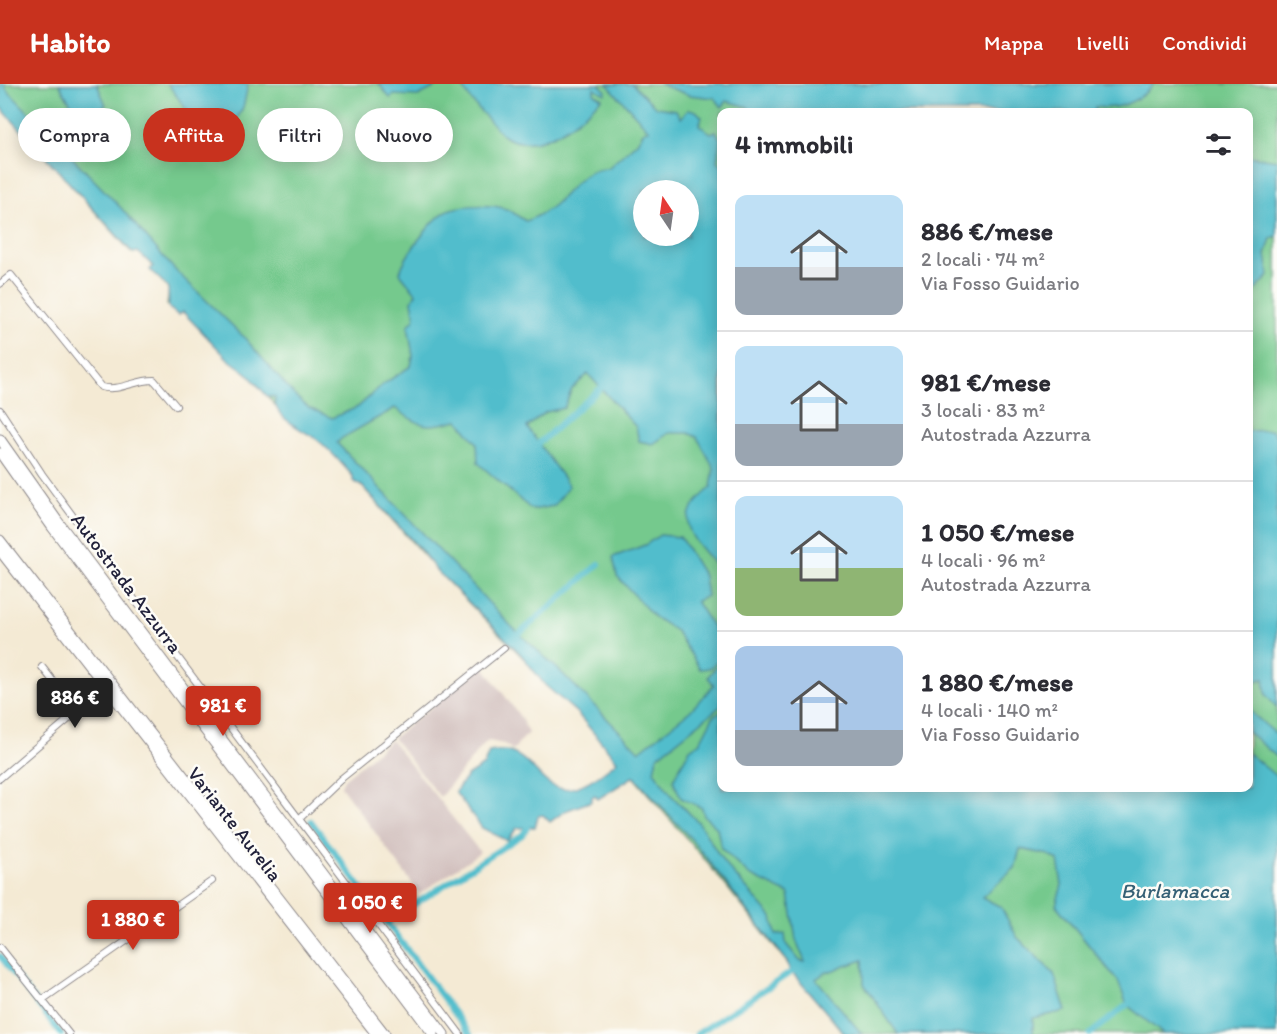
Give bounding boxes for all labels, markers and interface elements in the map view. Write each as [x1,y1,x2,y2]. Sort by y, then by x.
text: Habito [30,25,110,59]
text: Mappa [984,30,1043,55]
text: Livelli [1076,30,1129,55]
text: Condividi [1162,30,1247,55]
chip: Compra [18,108,131,162]
chip: Affitta [143,108,245,162]
chip: Filtri [257,108,343,162]
chip: Nuovo [355,108,453,162]
text: 4 immobili [735,128,853,160]
icon: filters [1202,128,1235,161]
north arrow [633,180,699,246]
map controls [633,180,699,246]
text: 886 €/mese [921,215,1053,247]
icon: home [783,219,855,291]
text: 2 locali · 74 m² [921,247,1045,271]
text: Via Fosso Guidario [921,271,1080,295]
text: 981 €/mese [921,366,1051,398]
icon: home [783,370,855,442]
text: 3 locali · 83 m² [921,398,1045,422]
text: Autostrada Azzurra [921,422,1091,446]
street label: Autostrada Azzurra [66,508,188,659]
text: 1 050 €/mese [921,516,1074,548]
icon: home [783,520,855,592]
text: 4 locali · 96 m² [921,548,1046,572]
text: Autostrada Azzurra [921,572,1091,596]
text: 1 880 €/mese [921,666,1073,698]
icon: home [783,670,855,742]
pin: 886 € [33,678,117,729]
text: 886 € [51,685,99,709]
pin: 981 € [181,686,265,737]
text: 981 € [200,693,246,717]
text: 4 locali · 140 m² [921,698,1058,722]
text: Via Fosso Guidario [921,722,1080,746]
street label: Variante Aurelia [183,762,287,886]
water label: Burlamacca [1121,878,1229,903]
pin: 1 050 € [315,883,425,934]
text: 1 050 € [338,890,402,914]
pin: 1 880 € [78,900,188,951]
text: 1 880 € [101,907,165,931]

